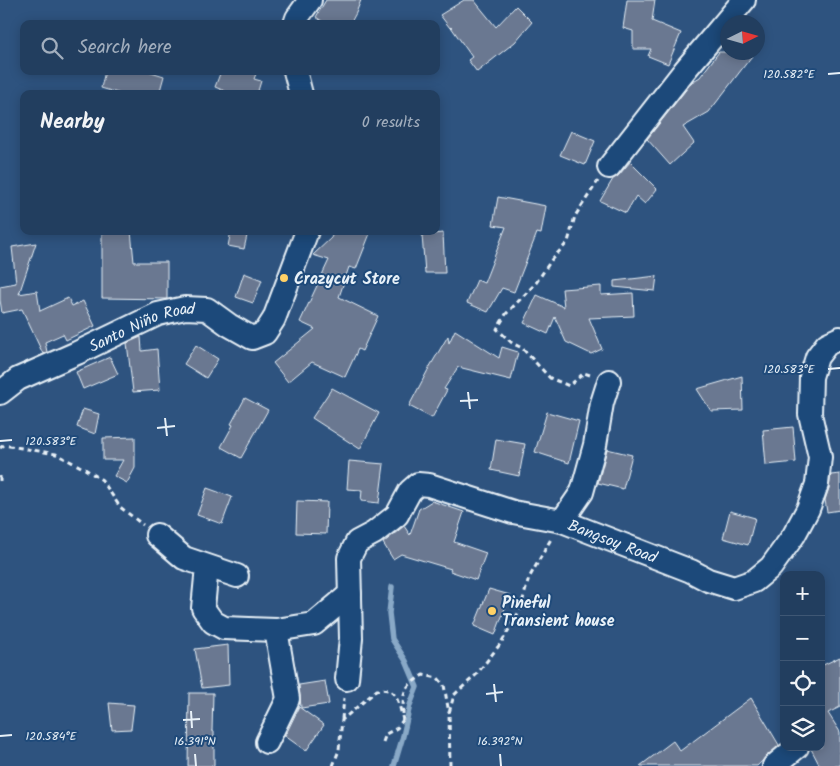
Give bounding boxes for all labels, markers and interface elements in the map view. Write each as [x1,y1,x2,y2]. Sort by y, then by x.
north arrow [720,15,765,60]
search box [20,20,440,75]
text: Search here [78,33,172,63]
icon: search [38,34,66,62]
text: 120.582°E [763,65,816,84]
text: Nearby [40,106,105,139]
text: 0 results [362,110,420,135]
place label: Crazycut Store [294,267,400,292]
marker: Crazycut Store [278,272,290,284]
street label: Santo Niño Road [85,297,196,360]
text: 120.583°E [763,360,816,379]
text: 120.583°E [25,432,78,451]
street label: Bangsoy Road [564,513,661,571]
map controls [780,571,825,751]
button: + [780,571,825,616]
place label: Pineful Transient house [502,591,615,634]
marker: Pineful Transient house [486,605,498,617]
button: − [780,616,825,661]
button: locate [780,661,825,706]
button: layers [780,706,825,751]
text: 120.584°E [26,727,77,746]
text: 16.391°N [174,732,216,751]
text: 16.392°N [477,732,523,751]

